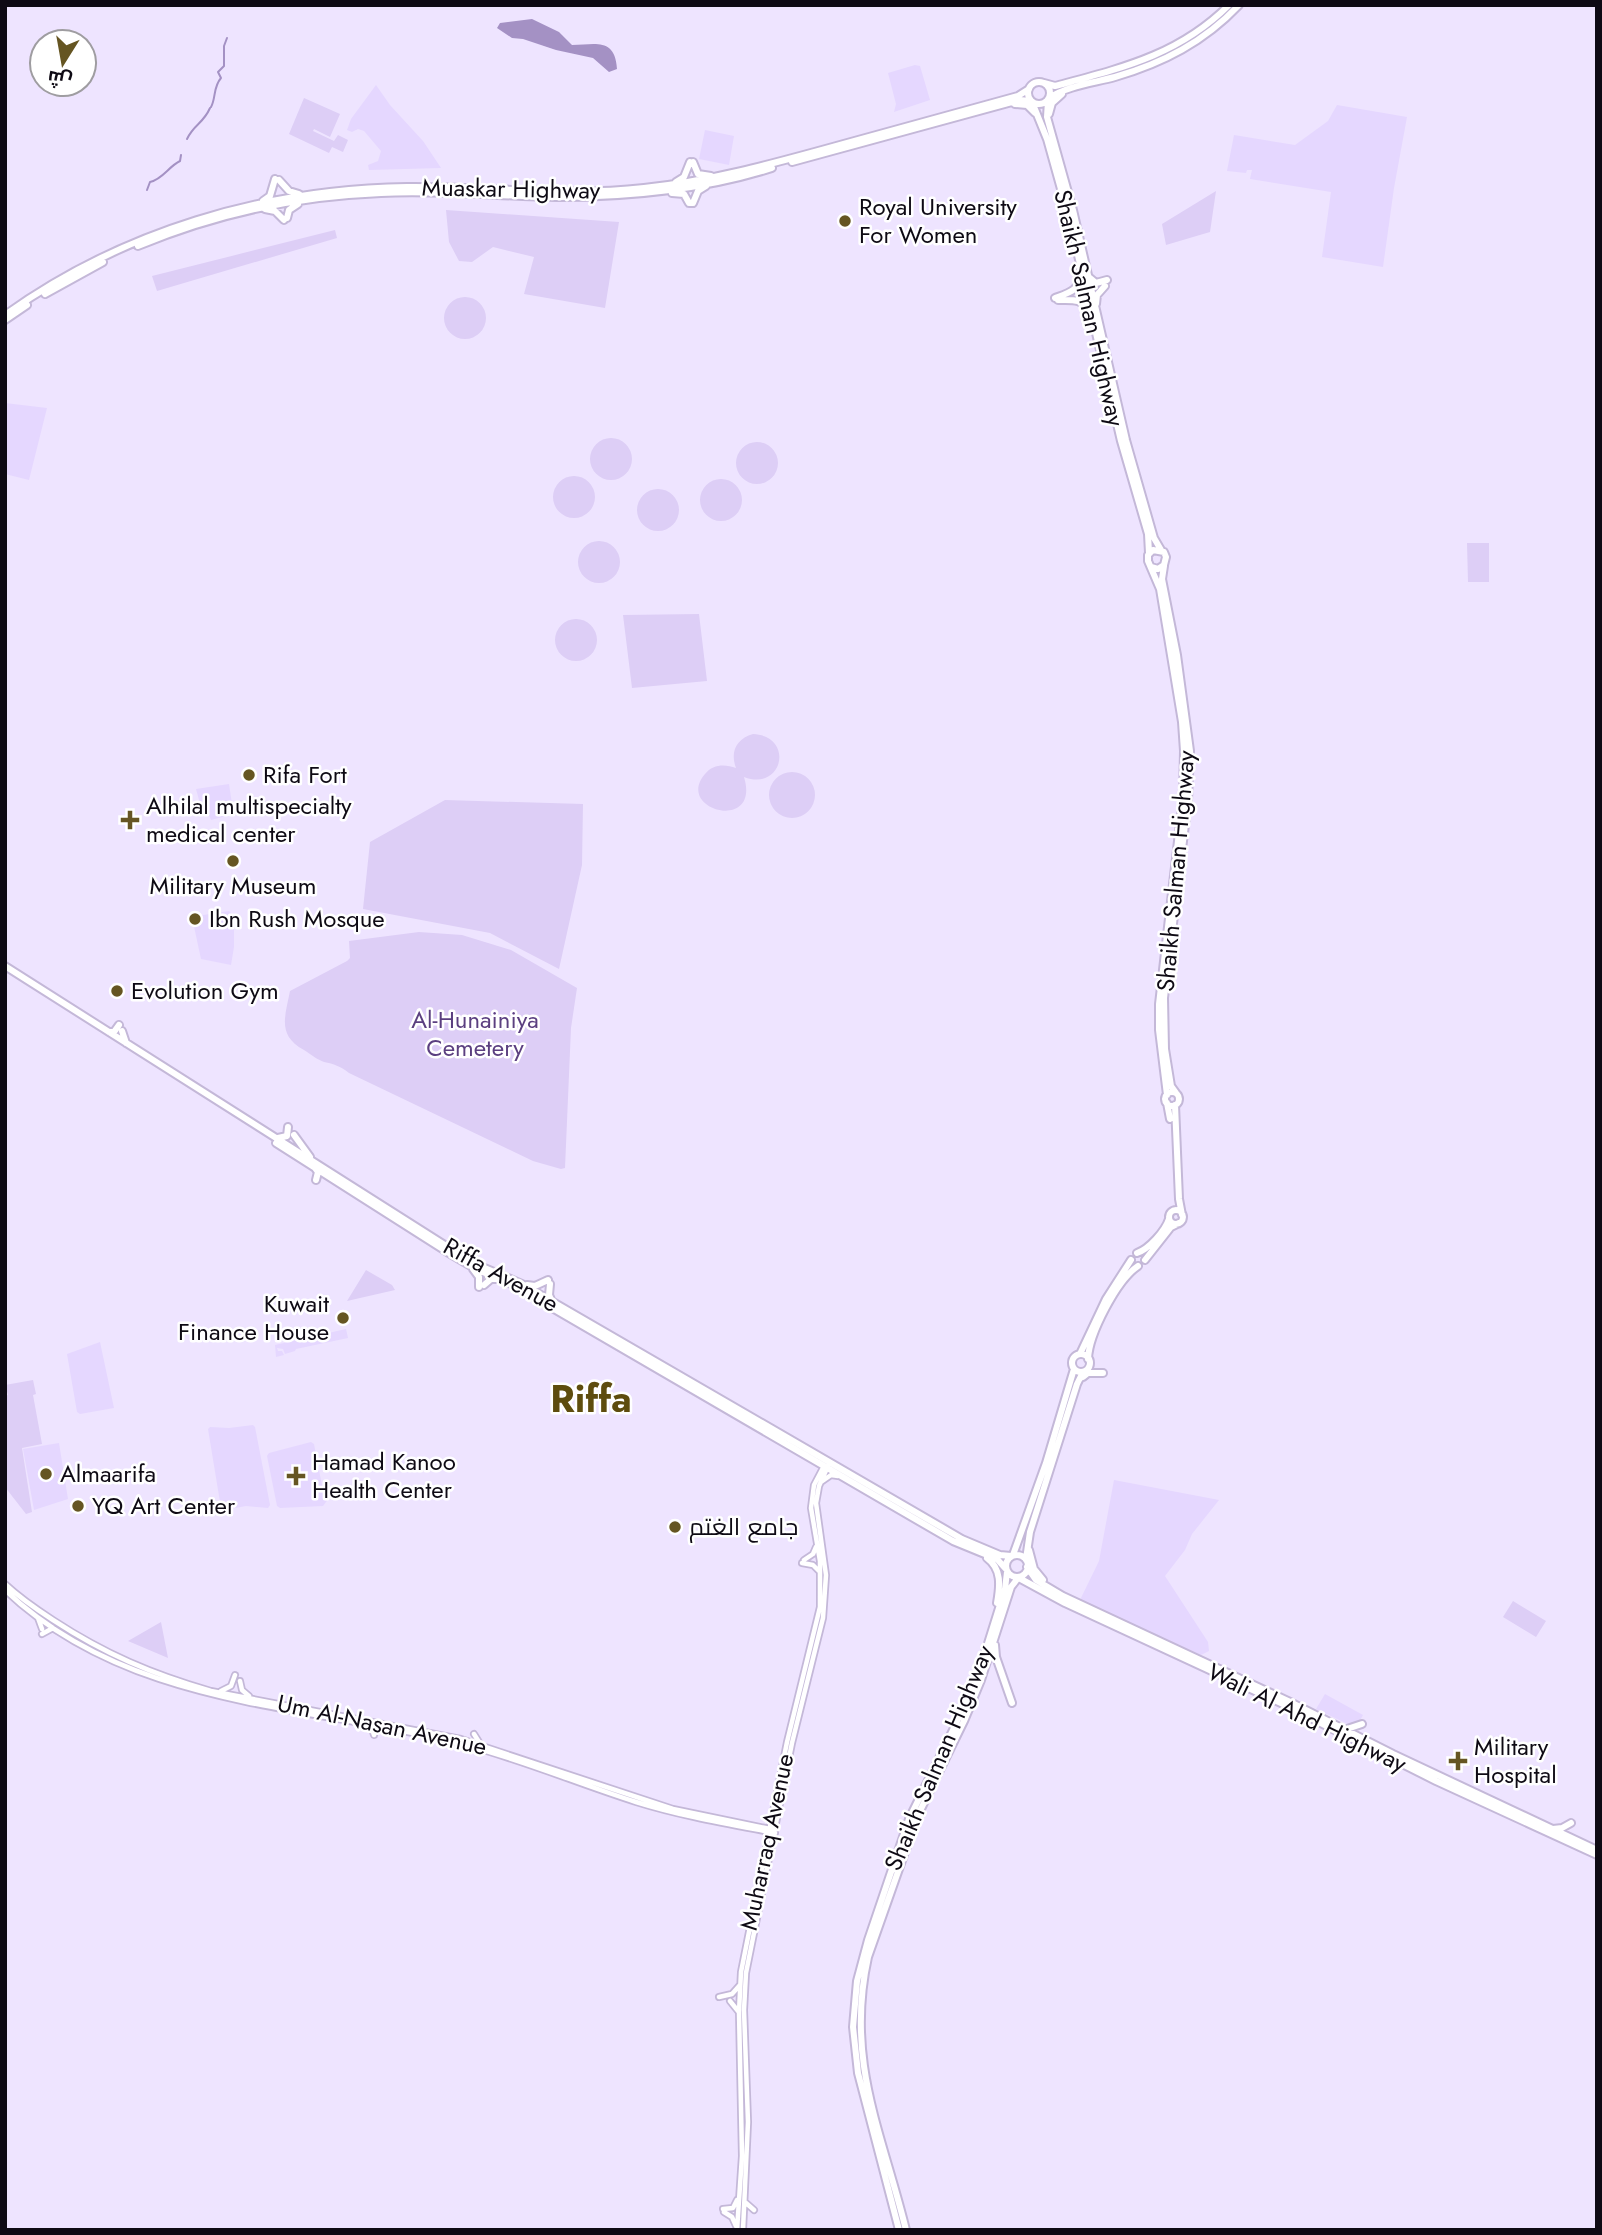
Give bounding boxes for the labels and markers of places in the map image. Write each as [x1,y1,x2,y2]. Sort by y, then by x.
place label: Royal University For Women [859,189,1017,252]
marker: Royal University For Women [837,213,853,229]
place label: Rifa Fort [263,757,347,792]
marker: Rifa Fort [241,767,257,783]
place label: Alhilal multispecialty medical center [146,788,352,851]
marker: Alhilal multispecialty medical center [120,810,140,830]
marker: Military Museum [225,853,241,869]
place label: Military Museum [150,868,316,903]
place label: Ibn Rush Mosque [209,901,385,936]
marker: Ibn Rush Mosque [187,911,203,927]
place label: Evolution Gym [131,973,279,1008]
marker: Evolution Gym [109,983,125,999]
place label: Kuwait Finance House [178,1286,329,1349]
marker: Kuwait Finance House [335,1310,351,1326]
place label: Hamad Kanoo Health Center [312,1444,456,1507]
place label: Almaarifa [60,1456,156,1491]
marker: Almaarifa [38,1466,54,1482]
marker: Hamad Kanoo Health Center [286,1466,306,1486]
place label: YQ Art Center [92,1488,236,1523]
marker: YQ Art Center [70,1498,86,1514]
place label: جامع الغتم [689,1509,798,1544]
marker: جامع الغتم [667,1519,683,1535]
place label: Military Hospital [1474,1729,1557,1792]
marker: Military Hospital [1448,1751,1468,1771]

